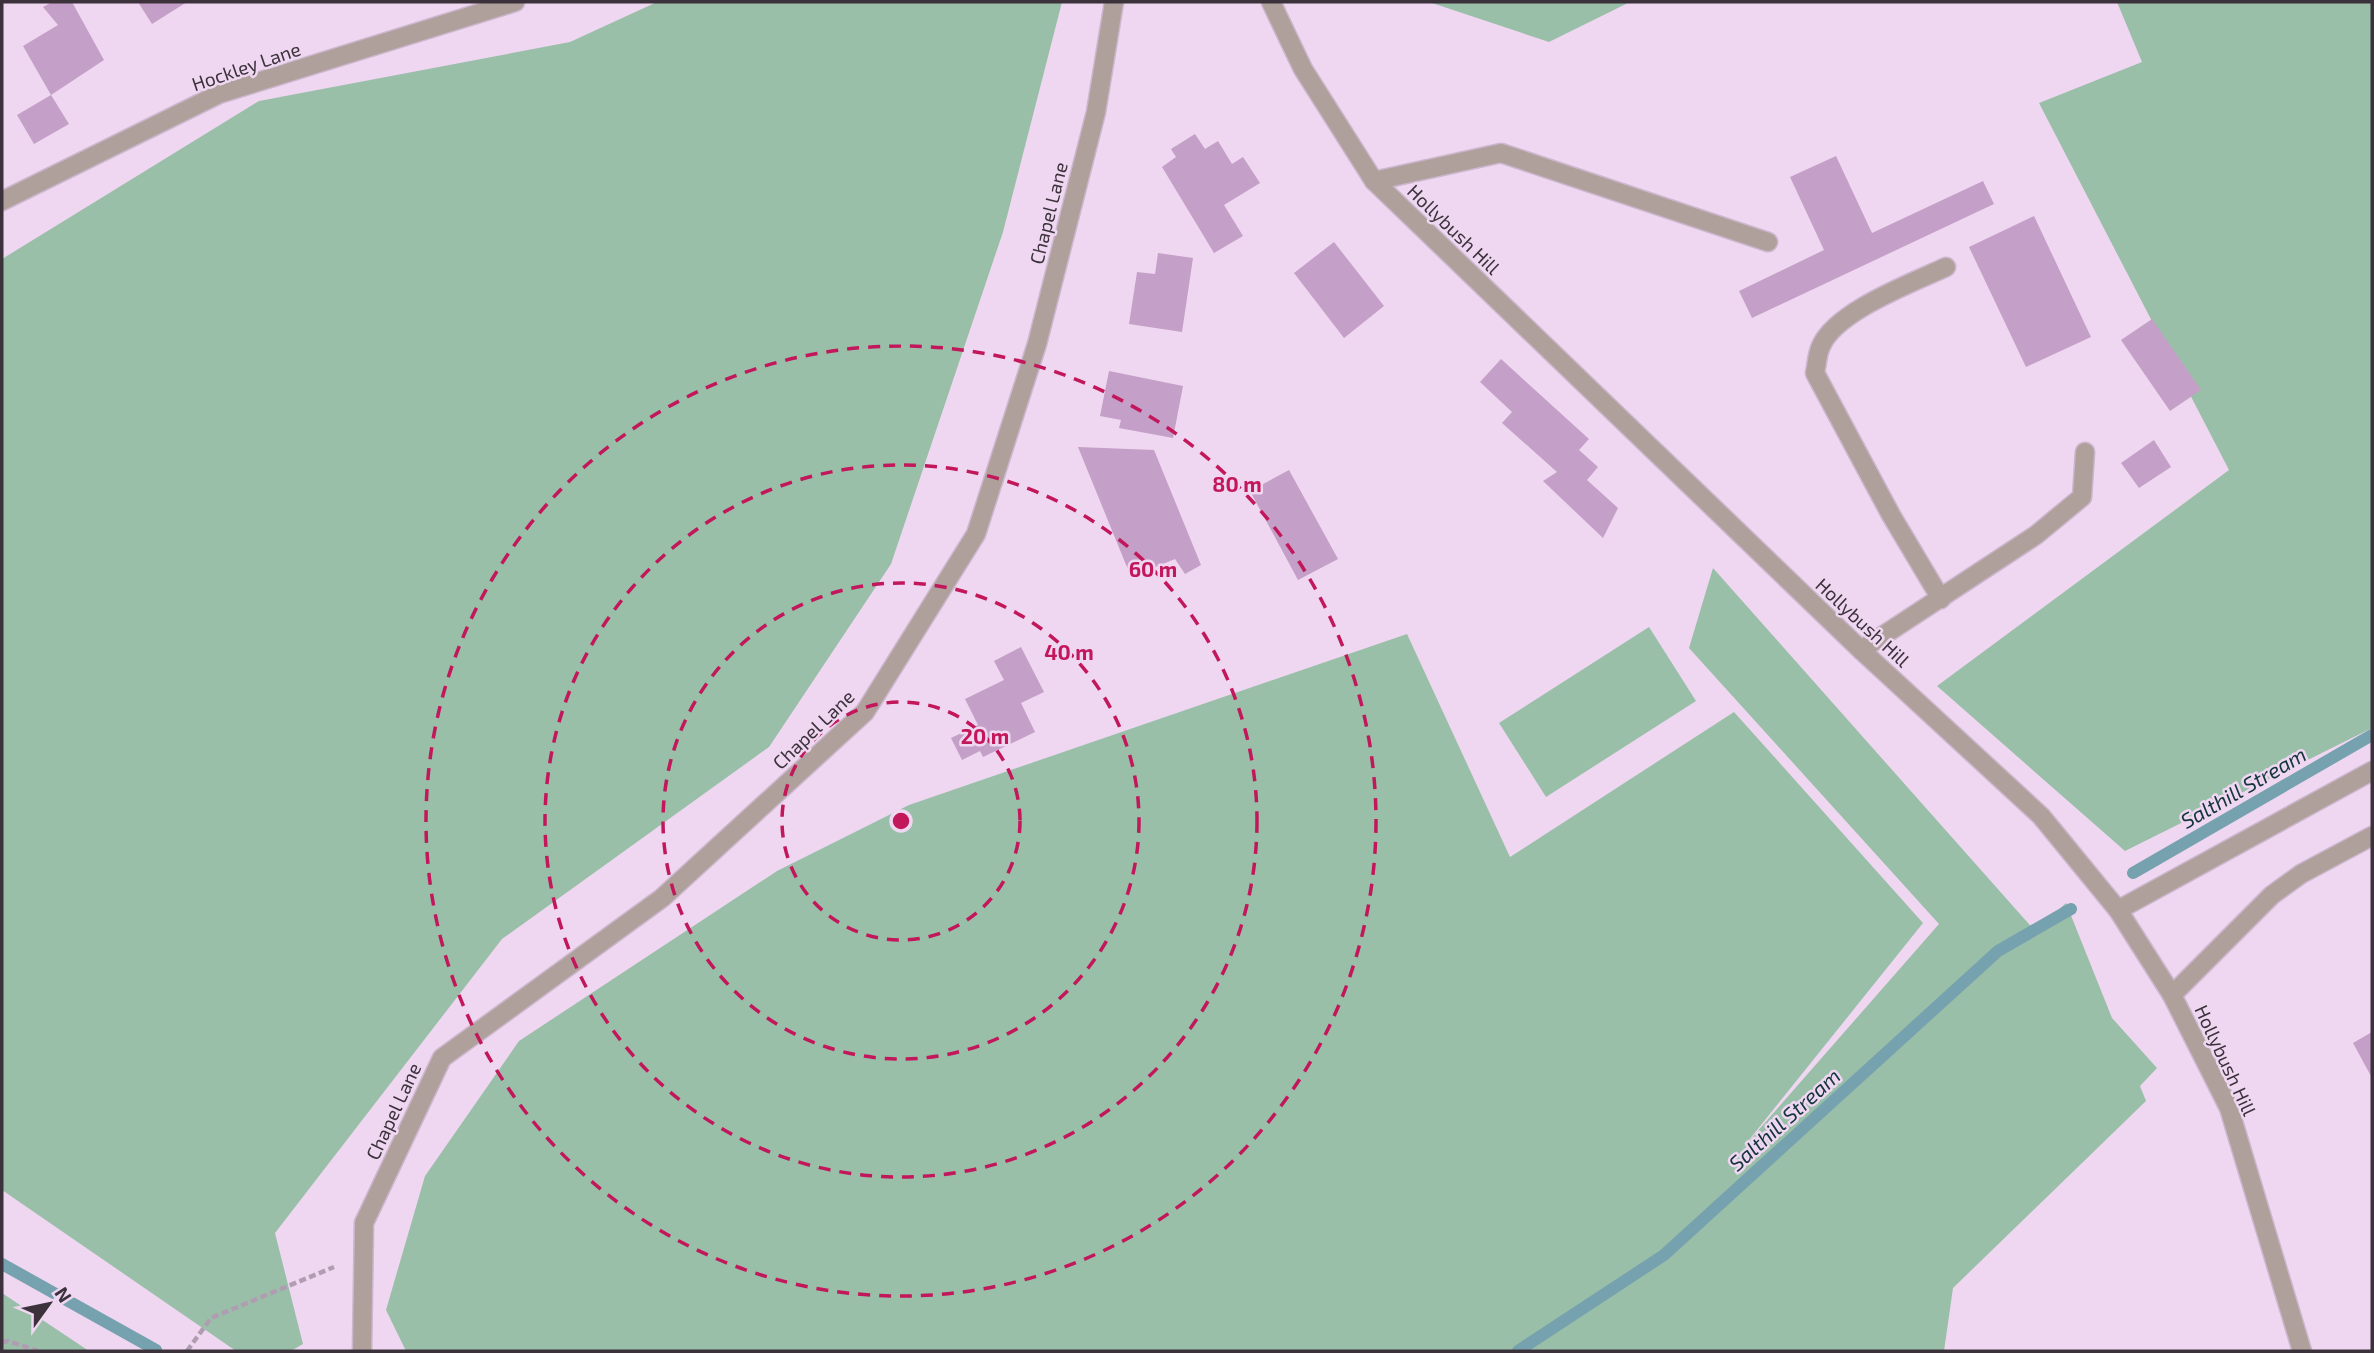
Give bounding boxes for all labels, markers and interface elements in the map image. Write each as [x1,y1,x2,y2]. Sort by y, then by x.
street label: Hockley Lane [189,37,303,95]
street label: Chapel Lane [1024,160,1072,266]
street label: Hollybush Hill [1403,179,1505,279]
text: 80 m [1212,471,1262,496]
text: 60 m [1129,556,1177,581]
street label: Hollybush Hill [1811,573,1915,671]
text: 40 m [1044,639,1094,664]
street label: Chapel Lane [767,684,859,774]
text: 20 m [961,723,1009,748]
water label: Salthill Stream [2176,741,2310,833]
centre of rings [889,809,913,833]
street label: Hollybush Hill [2190,1001,2262,1119]
street label: Chapel Lane [361,1059,425,1163]
water label: Salthill Stream [1723,1063,1845,1175]
north arrow [14,1269,84,1339]
text: N [50,1282,77,1306]

